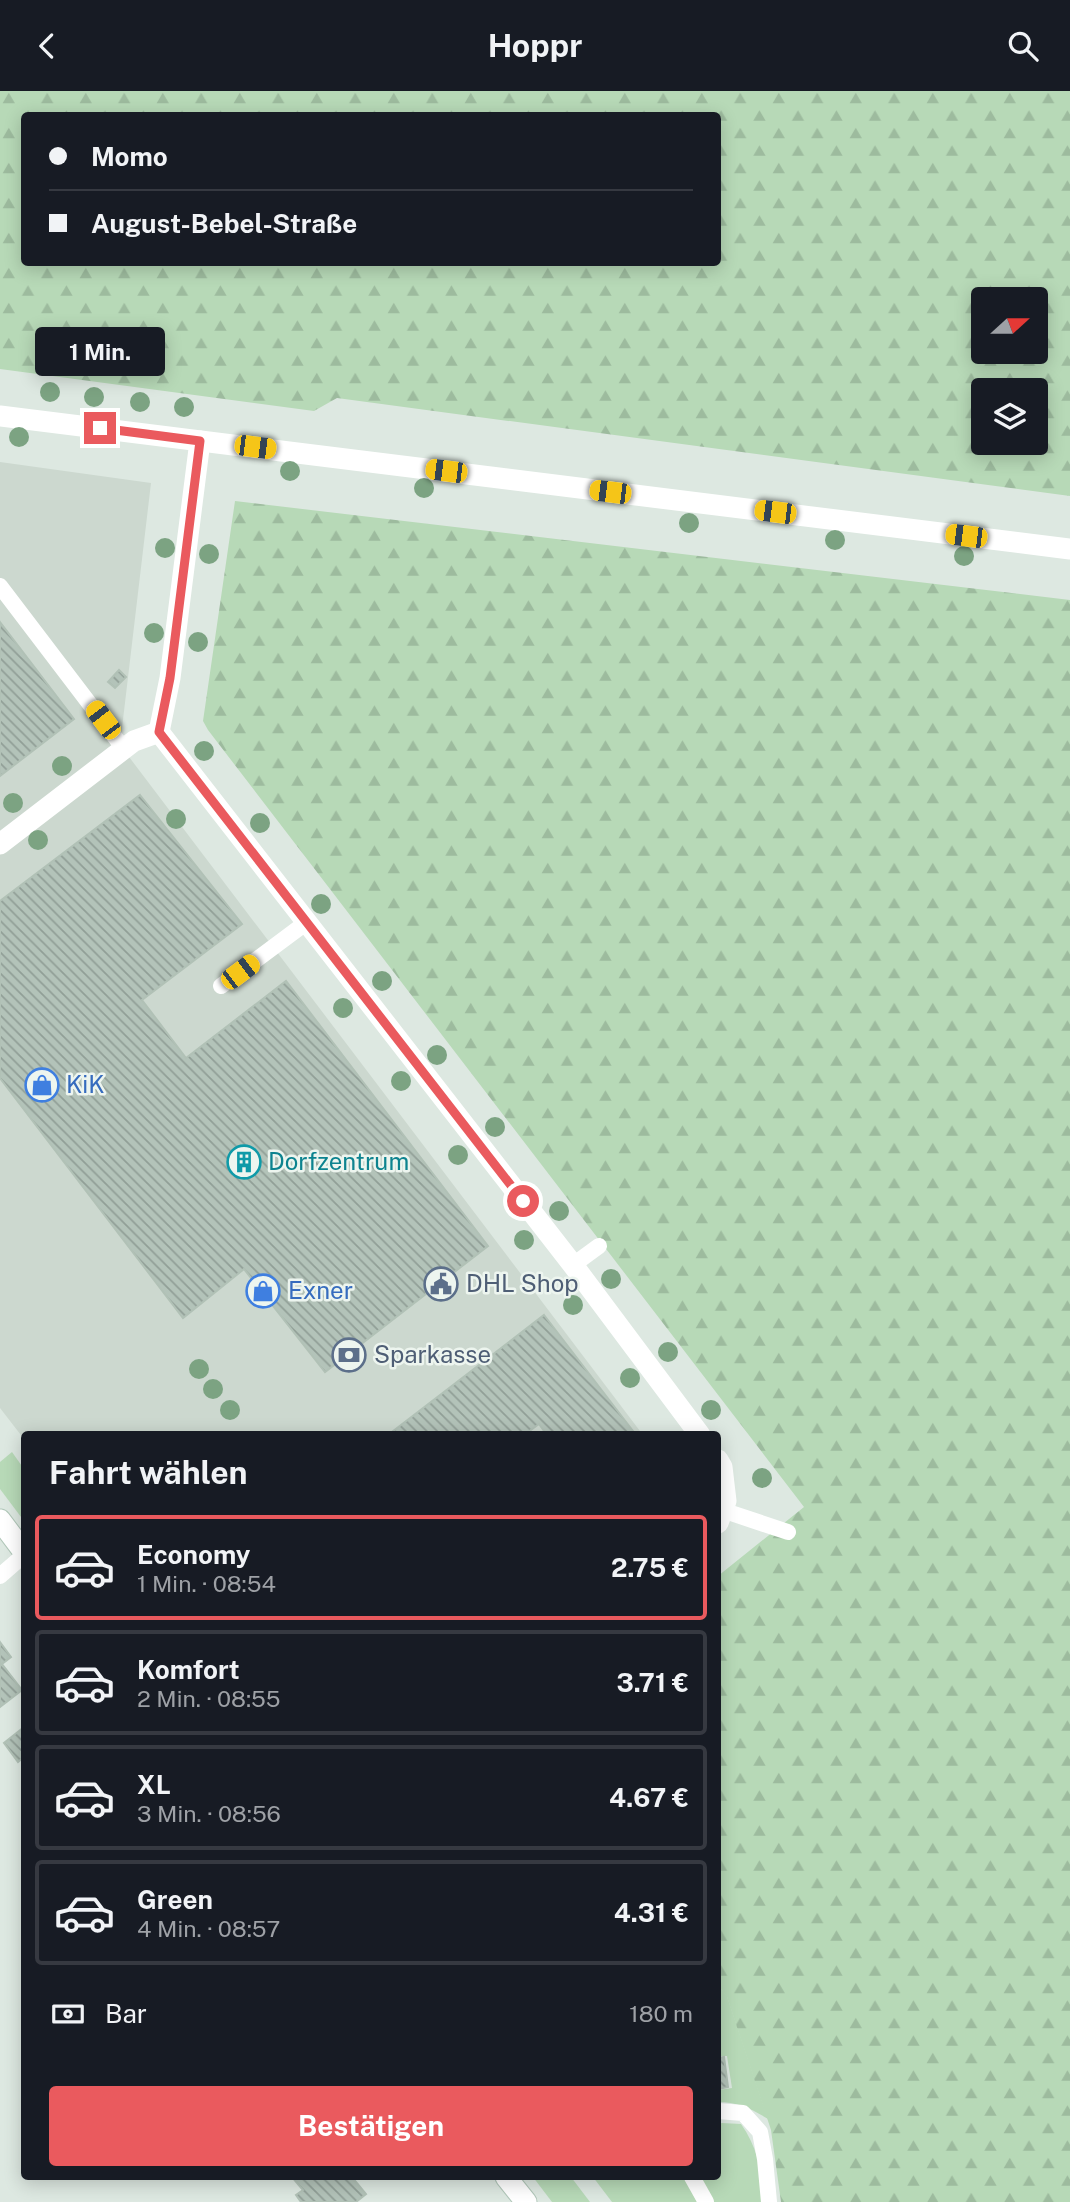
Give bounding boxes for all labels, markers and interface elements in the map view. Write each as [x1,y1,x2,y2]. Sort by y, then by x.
icon: back [28,27,66,65]
text: Hoppr [488,27,582,64]
icon: search [1004,27,1042,65]
text: Momo [91,141,168,172]
text: August-Bebel-Straße [91,208,357,239]
north arrow [971,287,1048,364]
map controls [971,287,1048,455]
callout: 1 Min. [35,327,165,375]
text: 1 Min. [69,338,131,365]
button: layers [971,378,1048,455]
route end [84,412,116,444]
car [233,434,278,460]
car [424,458,469,484]
car [588,479,633,505]
car [753,499,798,525]
car [944,523,989,549]
car [82,697,125,743]
car [217,951,264,993]
shop icon: KiK [23,1066,61,1104]
place label: KiK [66,1070,105,1098]
building icon: Dorfzentrum [225,1143,263,1181]
place label: Dorfzentrum [268,1147,409,1175]
route start [507,1185,539,1217]
public building icon: DHL Shop [422,1265,460,1303]
place label: DHL Shop [466,1269,579,1297]
shop icon: Exner [244,1272,282,1310]
place label: Exner [288,1276,353,1304]
bank icon: Sparkasse [330,1336,368,1374]
place label: Sparkasse [374,1340,491,1368]
text: Fahrt wählen [49,1454,248,1491]
icon: car [53,1536,116,1599]
text: Economy [137,1539,250,1570]
text: 2.75 € [611,1552,689,1583]
text: 1 Min. · 08:54 [137,1570,276,1597]
icon: car [53,1651,116,1714]
text: Komfort [137,1654,239,1685]
text: 3.71 € [616,1667,689,1698]
text: 2 Min. · 08:55 [137,1685,281,1712]
icon: car [53,1766,116,1829]
text: XL [137,1769,171,1800]
text: 4.67 € [609,1782,689,1813]
text: 3 Min. · 08:56 [137,1800,281,1827]
icon: car [53,1881,116,1944]
text: Green [137,1884,213,1915]
text: 4.31 € [614,1897,689,1928]
text: 4 Min. · 08:57 [137,1915,280,1942]
icon: cash [49,1995,87,2033]
text: Bar [105,1998,147,2029]
text: 180 m [629,2000,693,2027]
button: Bestätigen [49,2086,693,2166]

